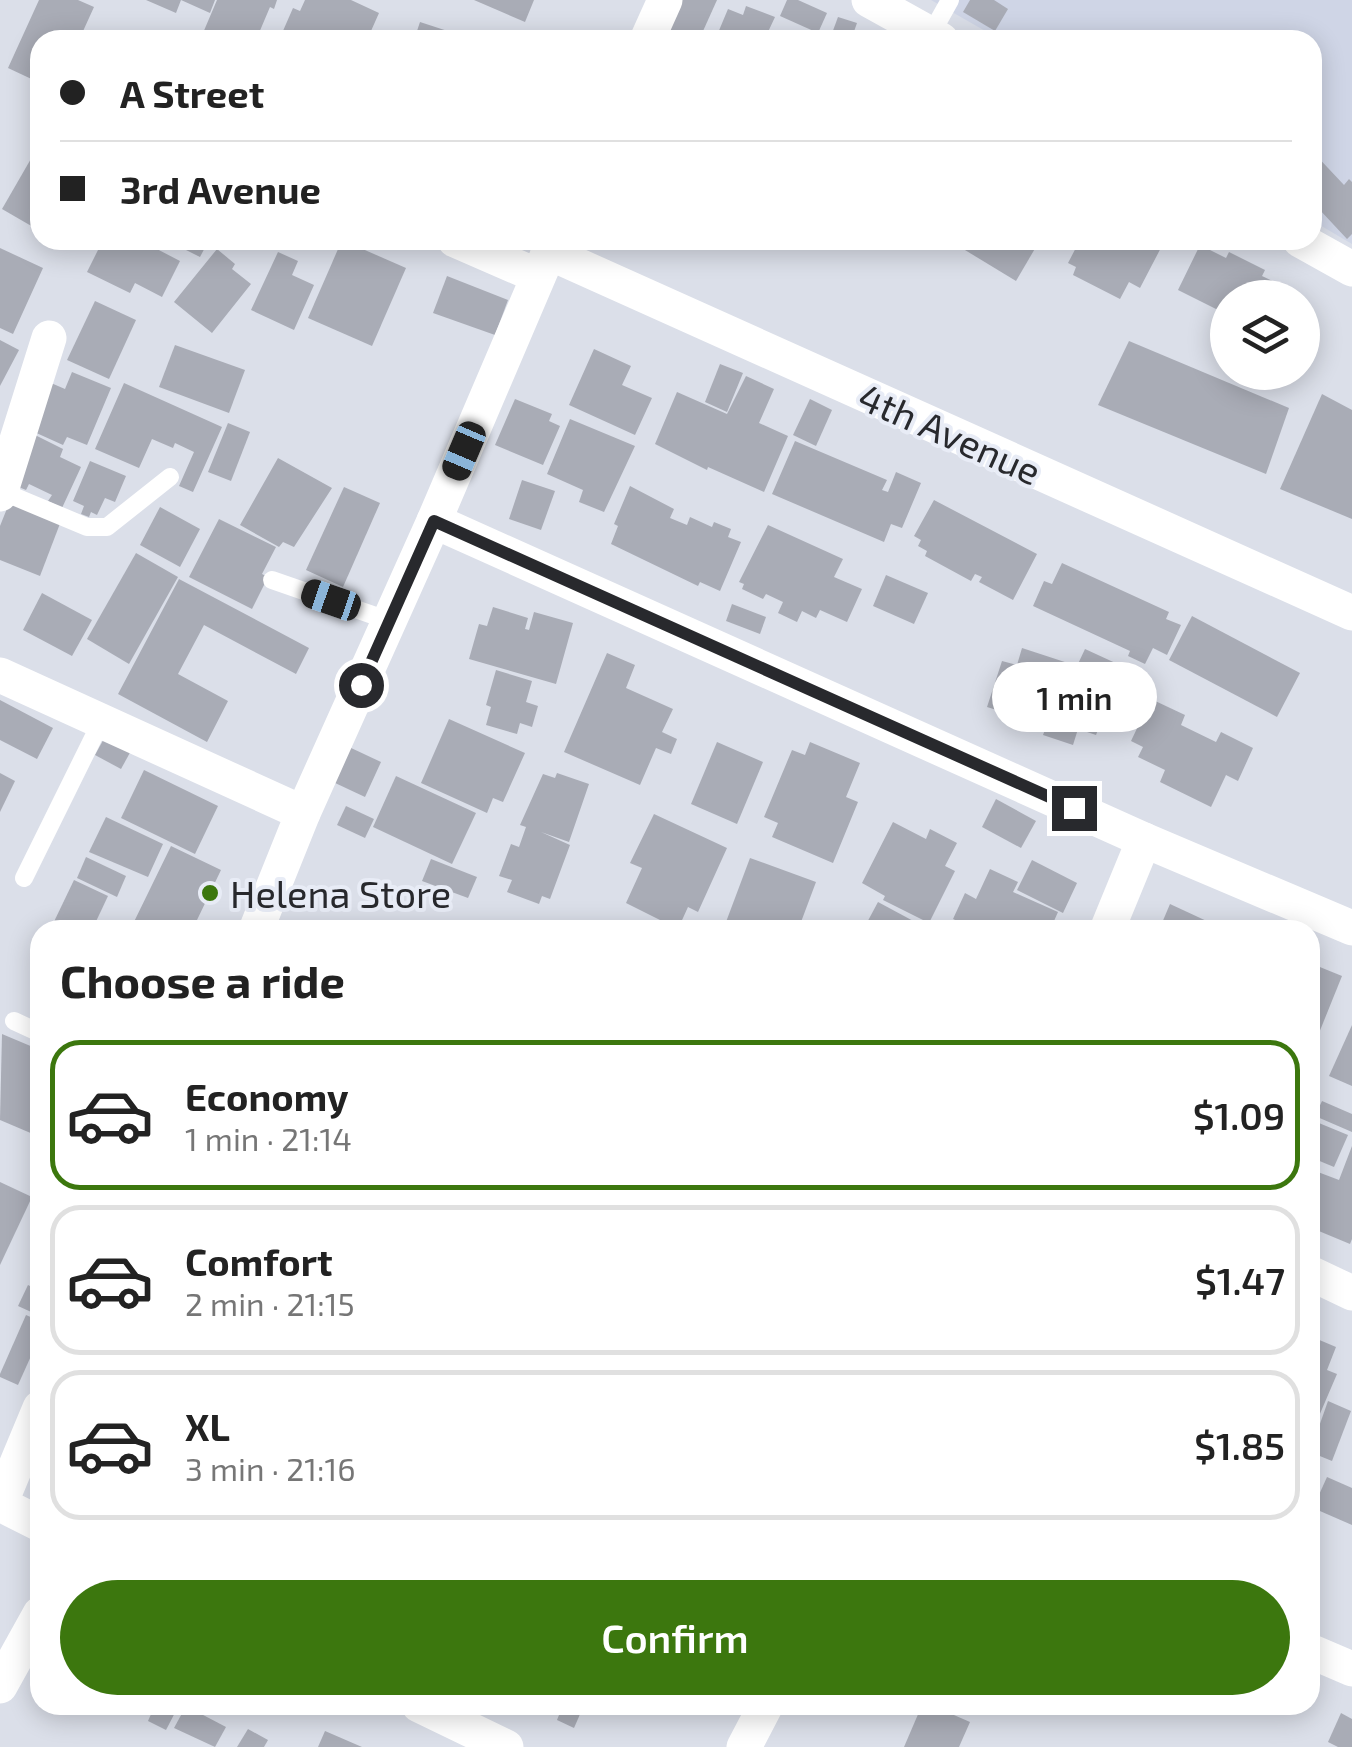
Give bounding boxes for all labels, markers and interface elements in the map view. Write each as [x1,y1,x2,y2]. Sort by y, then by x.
text: A Street [120,70,264,116]
text: 3rd Avenue [120,166,321,212]
map controls [1210,280,1320,390]
button: layers [1210,280,1320,390]
street label: 4th Avenue [852,372,1048,494]
car [438,418,490,484]
car [298,576,364,624]
route start [339,663,384,708]
callout: 1 min [992,663,1156,733]
text: 1 min [1037,678,1112,716]
route end [1052,786,1097,831]
place label: Helena Store [230,870,451,916]
marker: Helena Store [199,882,221,904]
text: Choose a ride [60,953,345,1007]
icon: car [65,1070,155,1160]
text: Economy [185,1073,349,1119]
text: $1.09 [1193,1092,1285,1138]
text: 1 min · 21:14 [185,1119,352,1157]
icon: car [65,1235,155,1325]
text: Comfort [185,1238,333,1284]
text: $1.47 [1195,1257,1285,1303]
text: 2 min · 21:15 [185,1284,355,1322]
icon: car [65,1400,155,1490]
text: XL [185,1403,230,1449]
text: $1.85 [1194,1422,1285,1468]
text: 3 min · 21:16 [185,1449,356,1487]
button: Confirm [60,1580,1290,1695]

